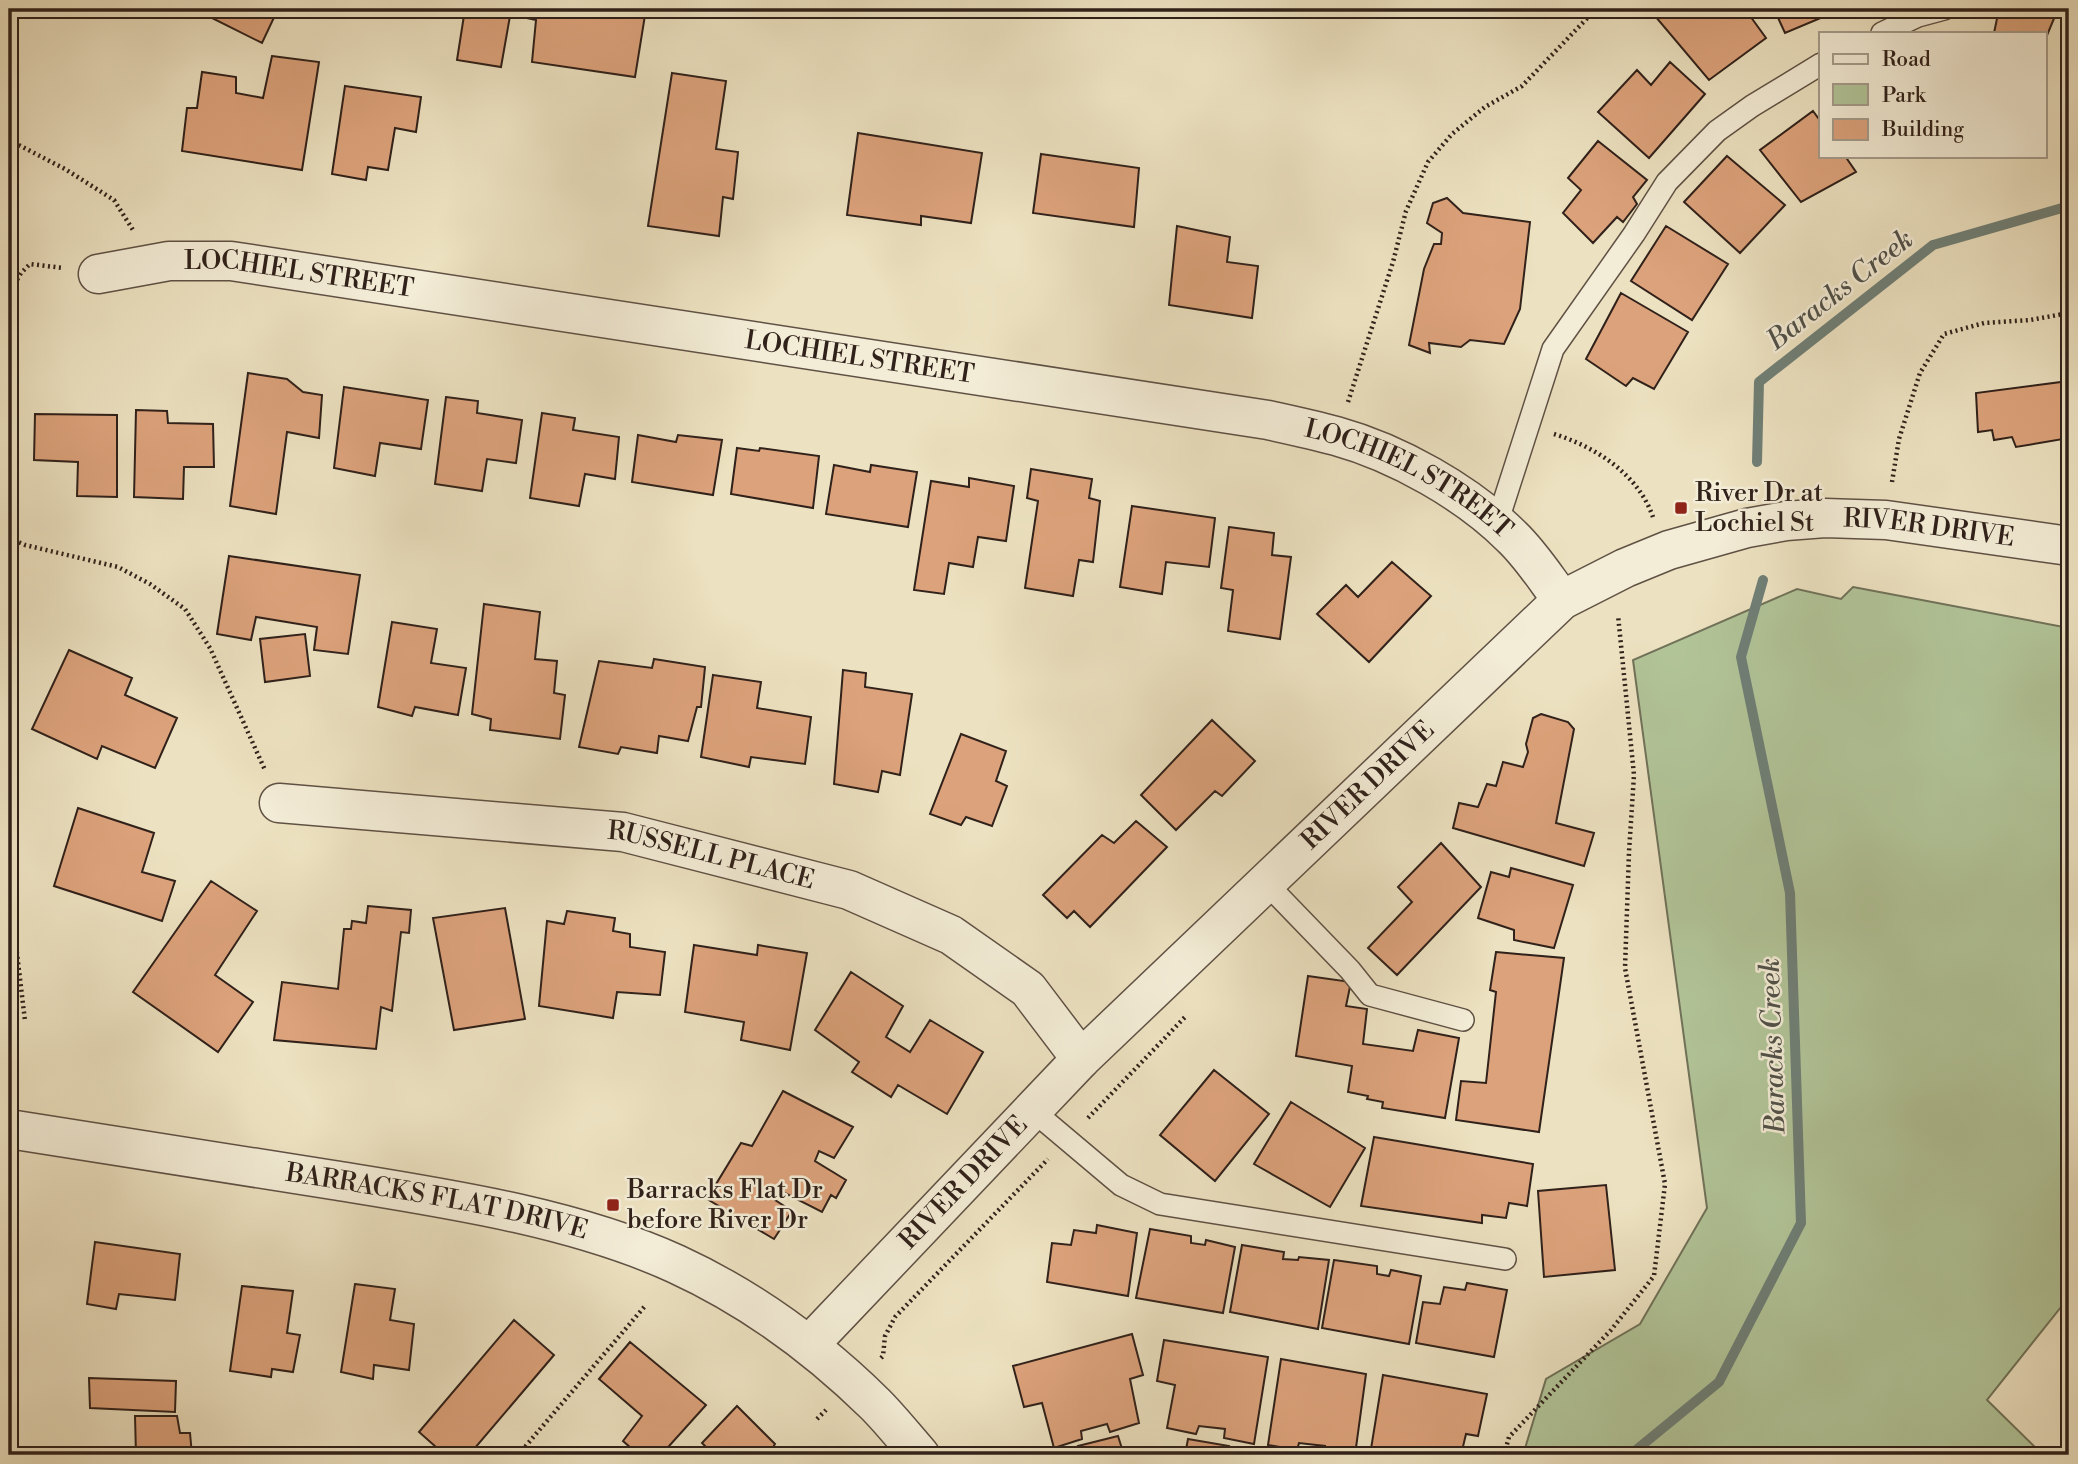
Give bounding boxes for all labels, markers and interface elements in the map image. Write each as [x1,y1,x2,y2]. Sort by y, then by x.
legend [1819,32,2046,158]
text: Road [1882,47,1931,73]
text: Park [1882,83,1927,109]
text: Building [1881,117,1964,143]
water label: Baracks Creek [1759,222,1920,359]
street label: LOCHIEL STREET [184,245,416,305]
street label: LOCHIEL STREET [743,324,976,391]
street label: LOCHIEL STREET [1301,413,1519,545]
place label: River Dr at Lochiel St [1695,477,1823,539]
marker: River Dr at Lochiel St [1673,500,1689,516]
street label: RIVER DRIVE [1843,503,2017,554]
street label: RIVER DRIVE [1294,714,1441,856]
street label: RUSSELL PLACE [606,815,818,896]
water label: Baracks Creek [1752,957,1794,1136]
street label: RIVER DRIVE [892,1109,1034,1256]
street label: BARRACKS FLAT DRIVE [283,1157,592,1247]
place label: Barracks Flat Dr before River Dr [626,1174,823,1236]
marker: Barracks Flat Dr before River Dr [605,1197,621,1213]

